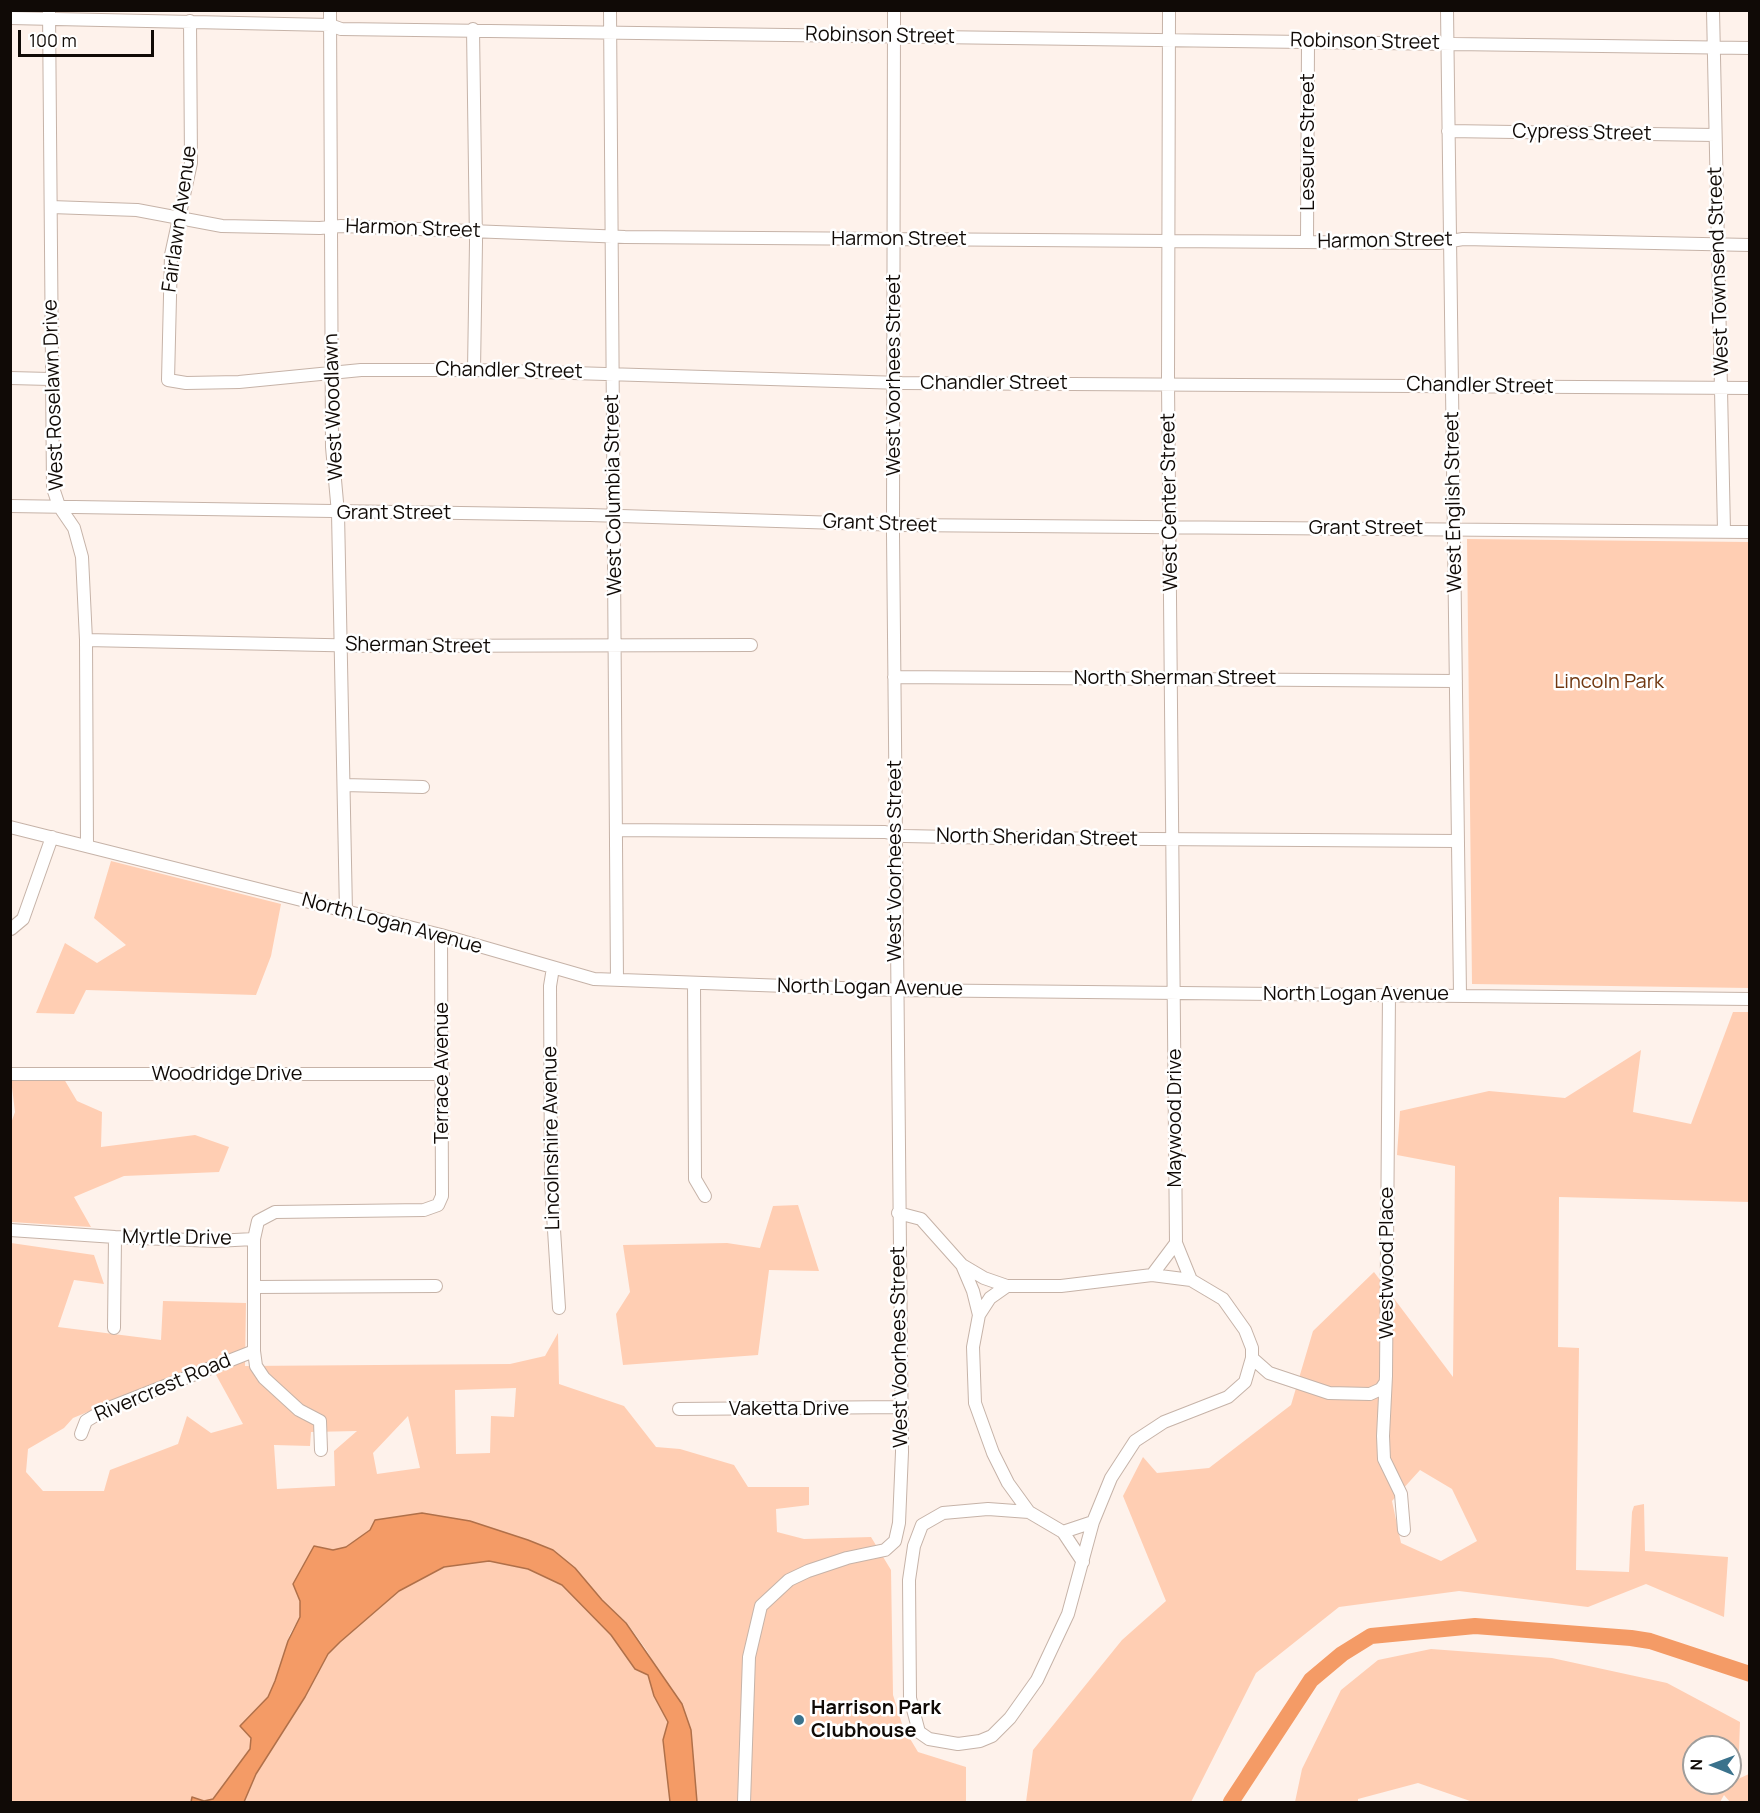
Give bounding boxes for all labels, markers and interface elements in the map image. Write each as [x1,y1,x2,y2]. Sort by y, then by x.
scale bar [21,18,158,56]
street label: Robinson Street [805,23,955,49]
text: 100 m [29,28,77,52]
street label: Robinson Street [1290,29,1440,55]
street label: Leseure Street [1296,73,1320,211]
street label: Cypress Street [1512,120,1652,146]
street label: Fairlawn Avenue [158,144,202,294]
street label: West Townsend Street [1703,166,1735,376]
street label: Harmon Street [345,215,481,243]
street label: Harmon Street [831,227,967,251]
street label: Harmon Street [1317,228,1453,254]
street label: West Voorhees Street [882,274,906,476]
street label: West Roselawn Drive [39,299,69,491]
street label: West Woodlawn [319,333,349,481]
street label: Chandler Street [435,358,583,384]
street label: Chandler Street [920,371,1068,395]
street label: Chandler Street [1406,373,1554,399]
street label: West Columbia Street [600,394,628,596]
street label: West English Street [1440,411,1468,593]
street label: West Center Street [1156,413,1184,591]
street label: Grant Street [337,501,451,525]
street label: Grant Street [822,510,938,538]
street label: Grant Street [1309,516,1423,540]
street label: Sherman Street [345,633,491,659]
street label: North Sherman Street [1074,666,1276,690]
park label: Lincoln Park [1554,670,1664,694]
street label: West Voorhees Street [883,760,907,962]
street label: North Sheridan Street [936,824,1138,852]
street label: North Logan Avenue [299,888,485,960]
street label: North Logan Avenue [777,974,963,1002]
street label: North Logan Avenue [1263,982,1449,1006]
street label: Terrace Avenue [430,1002,454,1144]
street label: Lincolnshire Avenue [538,1046,566,1230]
street label: Maywood Drive [1163,1048,1187,1188]
street label: Woodridge Drive [151,1062,303,1086]
street label: Westwood Place [1375,1187,1399,1339]
street label: Myrtle Drive [122,1225,232,1251]
street label: West Voorhees Street [886,1246,914,1448]
street label: Rivercrest Road [91,1349,235,1427]
street label: Vaketta Drive [729,1397,849,1421]
place label: Harrison Park Clubhouse [811,1696,941,1743]
marker: Harrison Park Clubhouse [792,1713,806,1727]
north arrow [1682,1735,1742,1795]
text: N [1685,1759,1707,1771]

